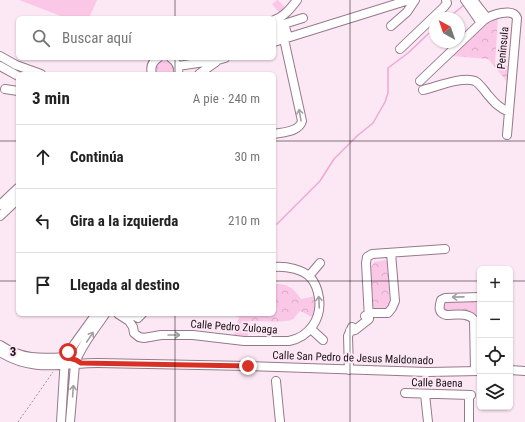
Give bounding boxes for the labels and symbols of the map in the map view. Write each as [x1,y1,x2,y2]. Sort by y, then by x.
north arrow [429,12,465,48]
street label: Península [495,26,511,70]
one-way arrow [296,109,304,122]
one-way arrow [452,293,465,301]
one-way arrow [316,296,323,309]
street label: Calle Pedro Zuloaga [190,317,278,337]
one-way arrow [167,331,180,339]
one-way arrow [86,332,94,343]
route start [59,343,77,361]
text: 3 [10,344,16,359]
street label: Calle San Pedro de Jesus Maldonado [272,349,434,367]
route end [239,357,257,375]
street label: Calle Baena [411,376,463,390]
one-way arrow [69,385,76,398]

